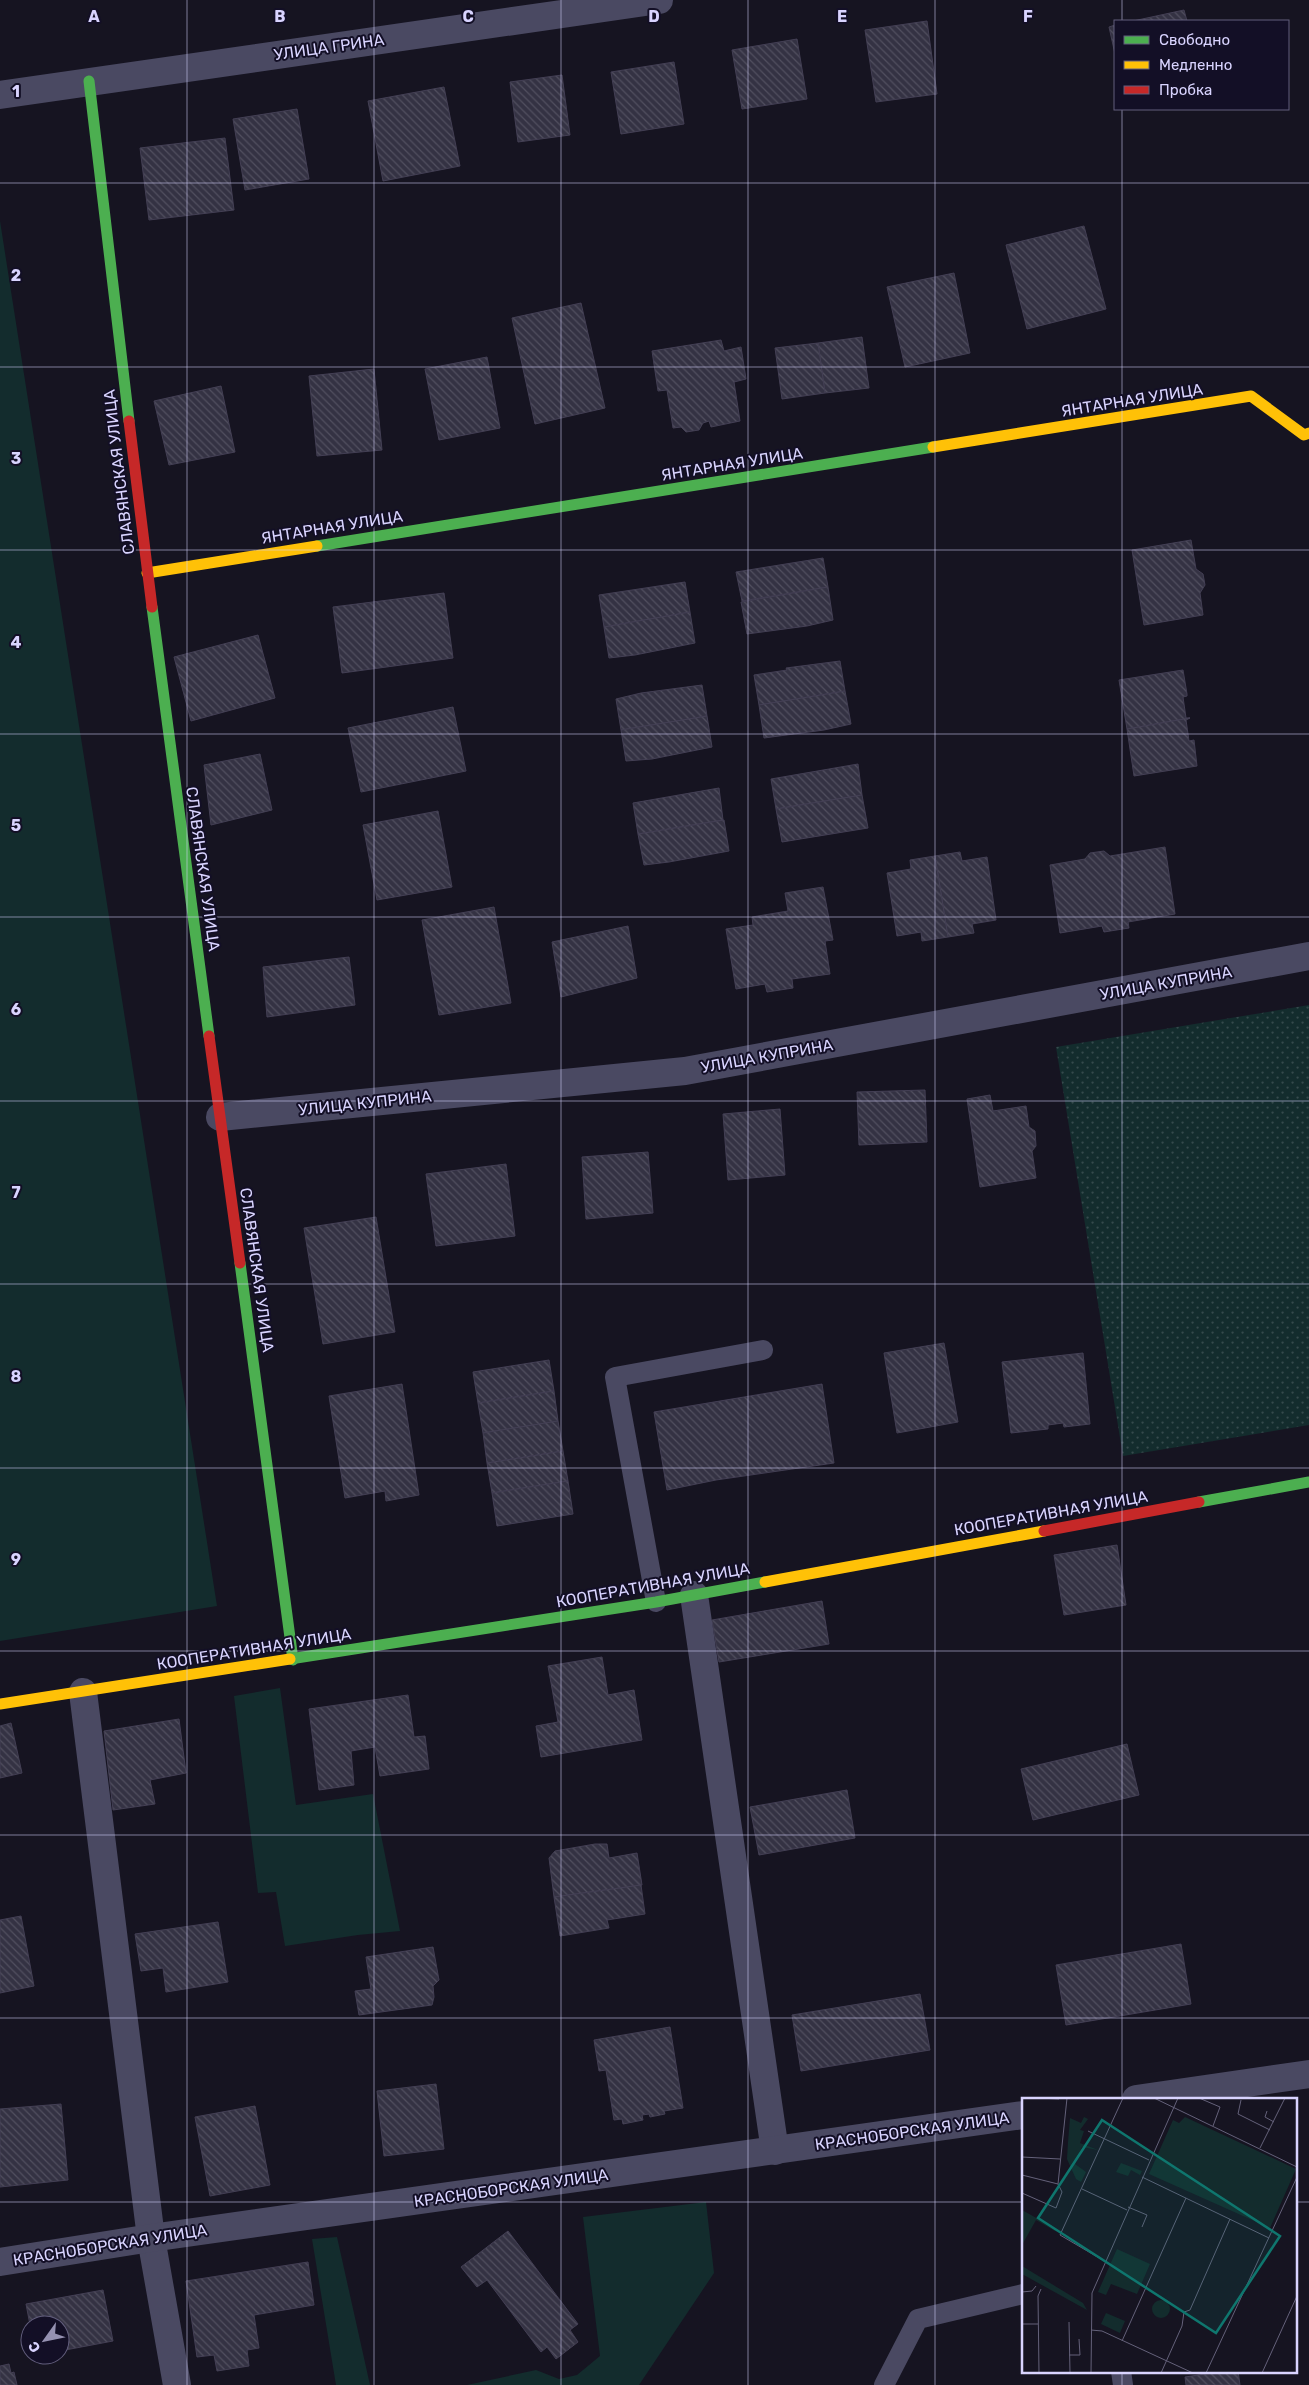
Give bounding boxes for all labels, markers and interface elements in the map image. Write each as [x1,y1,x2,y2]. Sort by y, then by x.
text: A [88,7,100,26]
text: B [274,7,286,26]
text: C [462,7,474,26]
text: D [648,7,660,26]
text: E [837,7,847,26]
text: F [1023,7,1033,26]
legend [1114,20,1289,110]
street label: УЛИЦА ГРИНА [273,30,386,64]
text: Свободно [1159,31,1230,49]
text: Медленно [1159,56,1232,74]
text: Пробка [1159,81,1212,99]
text: 1 [12,82,20,101]
text: 2 [11,266,21,285]
street label: ЯНТАРНАЯ УЛИЦА [1060,379,1205,421]
street label: СЛАВЯНСКАЯ УЛИЦА [99,388,139,556]
street label: ЯНТАРНАЯ УЛИЦА [660,443,805,485]
text: 3 [11,449,21,468]
street label: ЯНТАРНАЯ УЛИЦА [260,506,405,548]
text: 4 [11,633,22,652]
street label: СЛАВЯНСКАЯ УЛИЦА [182,786,224,953]
text: 5 [11,816,21,835]
street label: УЛИЦА КУПРИНА [1098,962,1234,1004]
text: 6 [11,1000,21,1019]
street label: УЛИЦА КУПРИНА [699,1035,835,1077]
street label: УЛИЦА КУПРИНА [297,1087,433,1119]
text: 7 [11,1183,21,1202]
street label: СЛАВЯНСКАЯ УЛИЦА [236,1187,278,1354]
text: 8 [11,1367,22,1386]
street label: КООПЕРАТИВНАЯ УЛИЦА [953,1487,1150,1539]
text: 9 [11,1550,21,1569]
street label: КООПЕРАТИВНАЯ УЛИЦА [555,1559,752,1611]
street label: КООПЕРАТИВНАЯ УЛИЦА [156,1624,353,1674]
inset map [1022,2098,1296,2372]
street label: КРАСНОБОРСКАЯ УЛИЦА [814,2108,1011,2154]
street label: КРАСНОБОРСКАЯ УЛИЦА [413,2165,610,2211]
street label: КРАСНОБОРСКАЯ УЛИЦА [12,2220,209,2270]
north arrow [20,2315,70,2365]
text: С [25,2338,44,2356]

